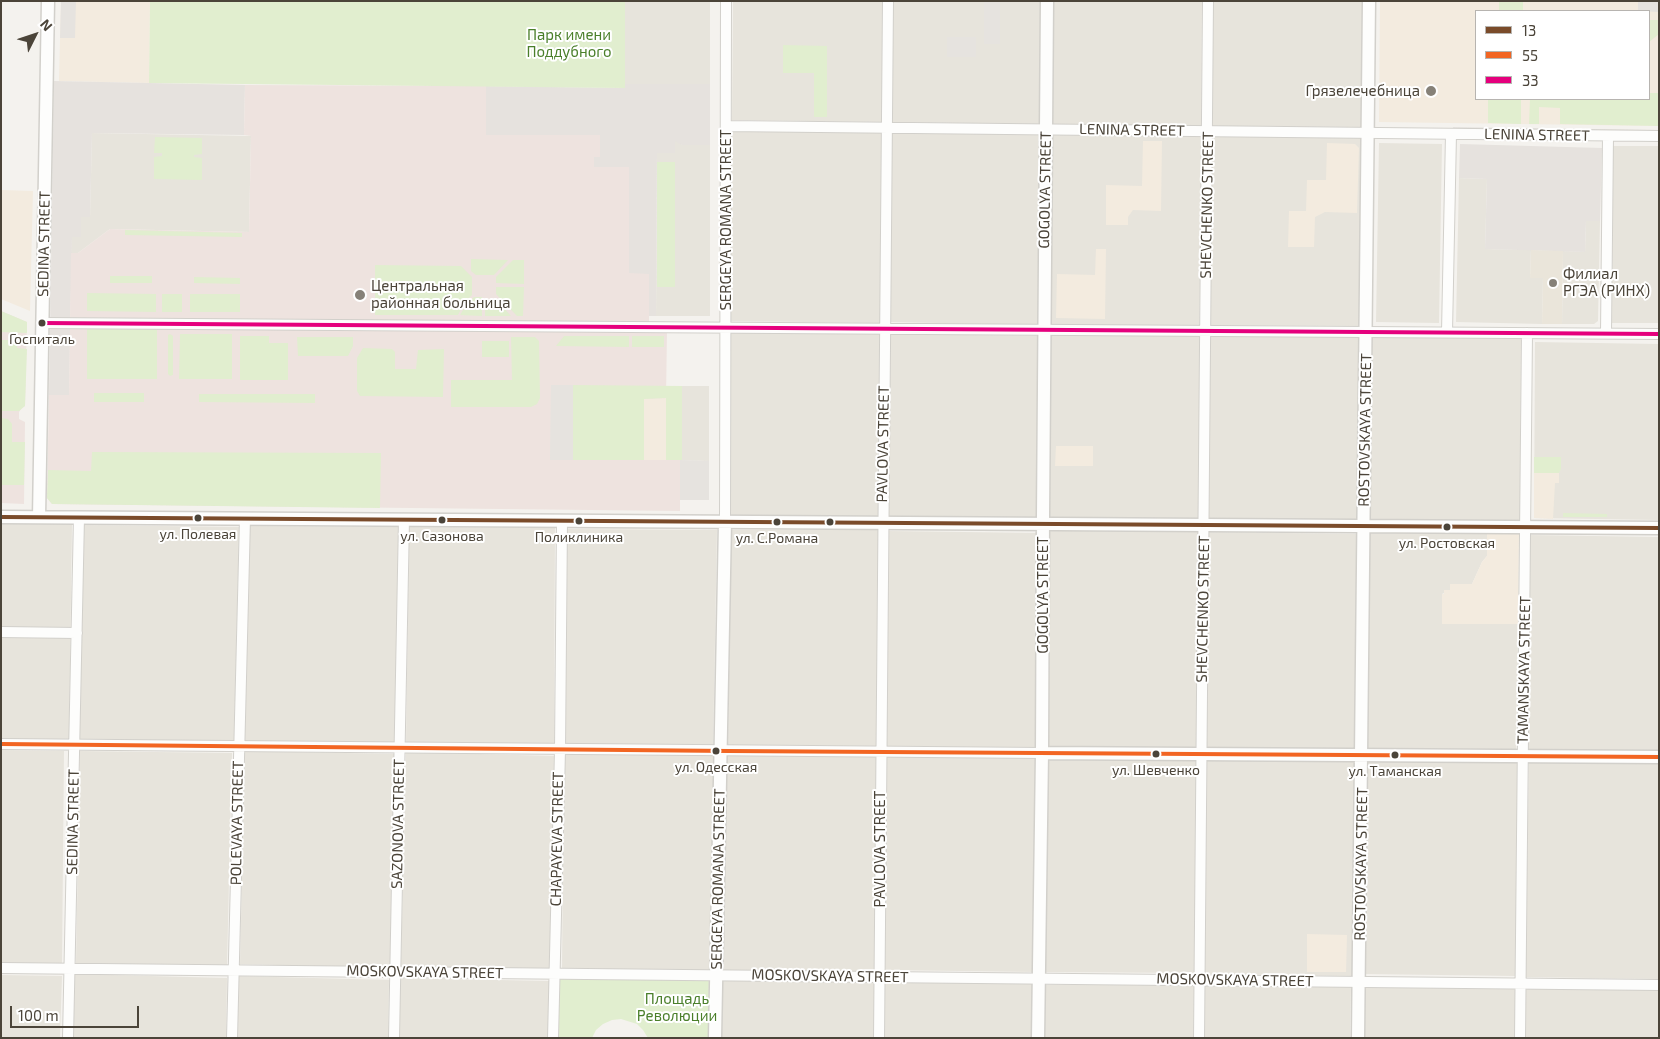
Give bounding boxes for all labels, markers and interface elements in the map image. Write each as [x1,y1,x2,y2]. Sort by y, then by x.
north arrow [10,10,60,60]
legend [1475,10,1650,100]
text: N [37,15,56,34]
text: 13 [1522,21,1536,39]
park label: Парк имени Поддубного [526,26,612,61]
text: 55 [1522,46,1538,64]
text: 33 [1522,71,1539,89]
place label: Грязелечебница [1305,82,1420,100]
marker: Грязелечебница [1424,84,1438,98]
street label: LENINA STREET [1079,120,1185,140]
street label: LENINA STREET [1484,125,1590,145]
street label: SERGEYA ROMANA STREET [717,129,735,311]
street label: GOGOLYA STREET [1035,131,1055,249]
street label: SHEVCHENKO STREET [1197,131,1217,279]
street label: SEDINA STREET [34,191,54,297]
place label: Филиал РГЭА (РИНХ) [1563,265,1650,300]
place label: Центральная районная больница [371,277,511,312]
marker: Филиал РГЭА (РИНХ) [1547,277,1559,289]
marker: Центральная районная больница [353,288,367,302]
marker: Госпиталь [37,318,47,328]
place label: Госпиталь [9,331,75,347]
street label: ROSTOVSKAYA STREET [1355,353,1375,507]
street label: PAVLOVA STREET [873,385,893,503]
marker: ул. Полевая [193,513,203,523]
marker: ул. Сазонова [437,515,447,525]
marker: Поликлиника [574,516,584,526]
marker: ул. С.Романа [772,517,782,527]
unlabelled marker [825,517,835,527]
marker: ул. Ростовская [1442,522,1452,532]
place label: ул. Полевая [160,526,236,542]
place label: ул. Сазонова [400,528,484,544]
place label: Поликлиника [535,529,623,545]
place label: ул. С.Романа [736,530,818,546]
street label: SHEVCHENKO STREET [1193,535,1213,683]
place label: ул. Ростовская [1399,535,1495,551]
street label: GOGOLYA STREET [1034,536,1052,654]
street label: TAMANSKAYA STREET [1514,596,1534,744]
marker: ул. Одесская [711,746,721,756]
marker: ул. Шевченко [1151,749,1161,759]
marker: ул. Таманская [1390,750,1400,760]
street label: SAZONOVA STREET [388,759,408,889]
place label: ул. Одесская [675,759,757,775]
street label: POLEVAYA STREET [227,761,247,885]
place label: ул. Шевченко [1112,762,1200,778]
place label: ул. Таманская [1348,763,1442,779]
street label: SEDINA STREET [63,769,83,875]
street label: CHAPAYEVA STREET [547,771,567,907]
street label: ROSTOVSKAYA STREET [1351,787,1371,941]
street label: SERGEYA ROMANA STREET [707,788,729,970]
street label: PAVLOVA STREET [871,791,889,907]
street label: MOSKOVSKAYA STREET [346,962,504,982]
street label: MOSKOVSKAYA STREET [751,966,909,986]
street label: MOSKOVSKAYA STREET [1156,970,1314,990]
park label: Площадь Революции [637,990,717,1025]
scale bar [12,996,141,1028]
text: 100 m [18,1006,59,1024]

